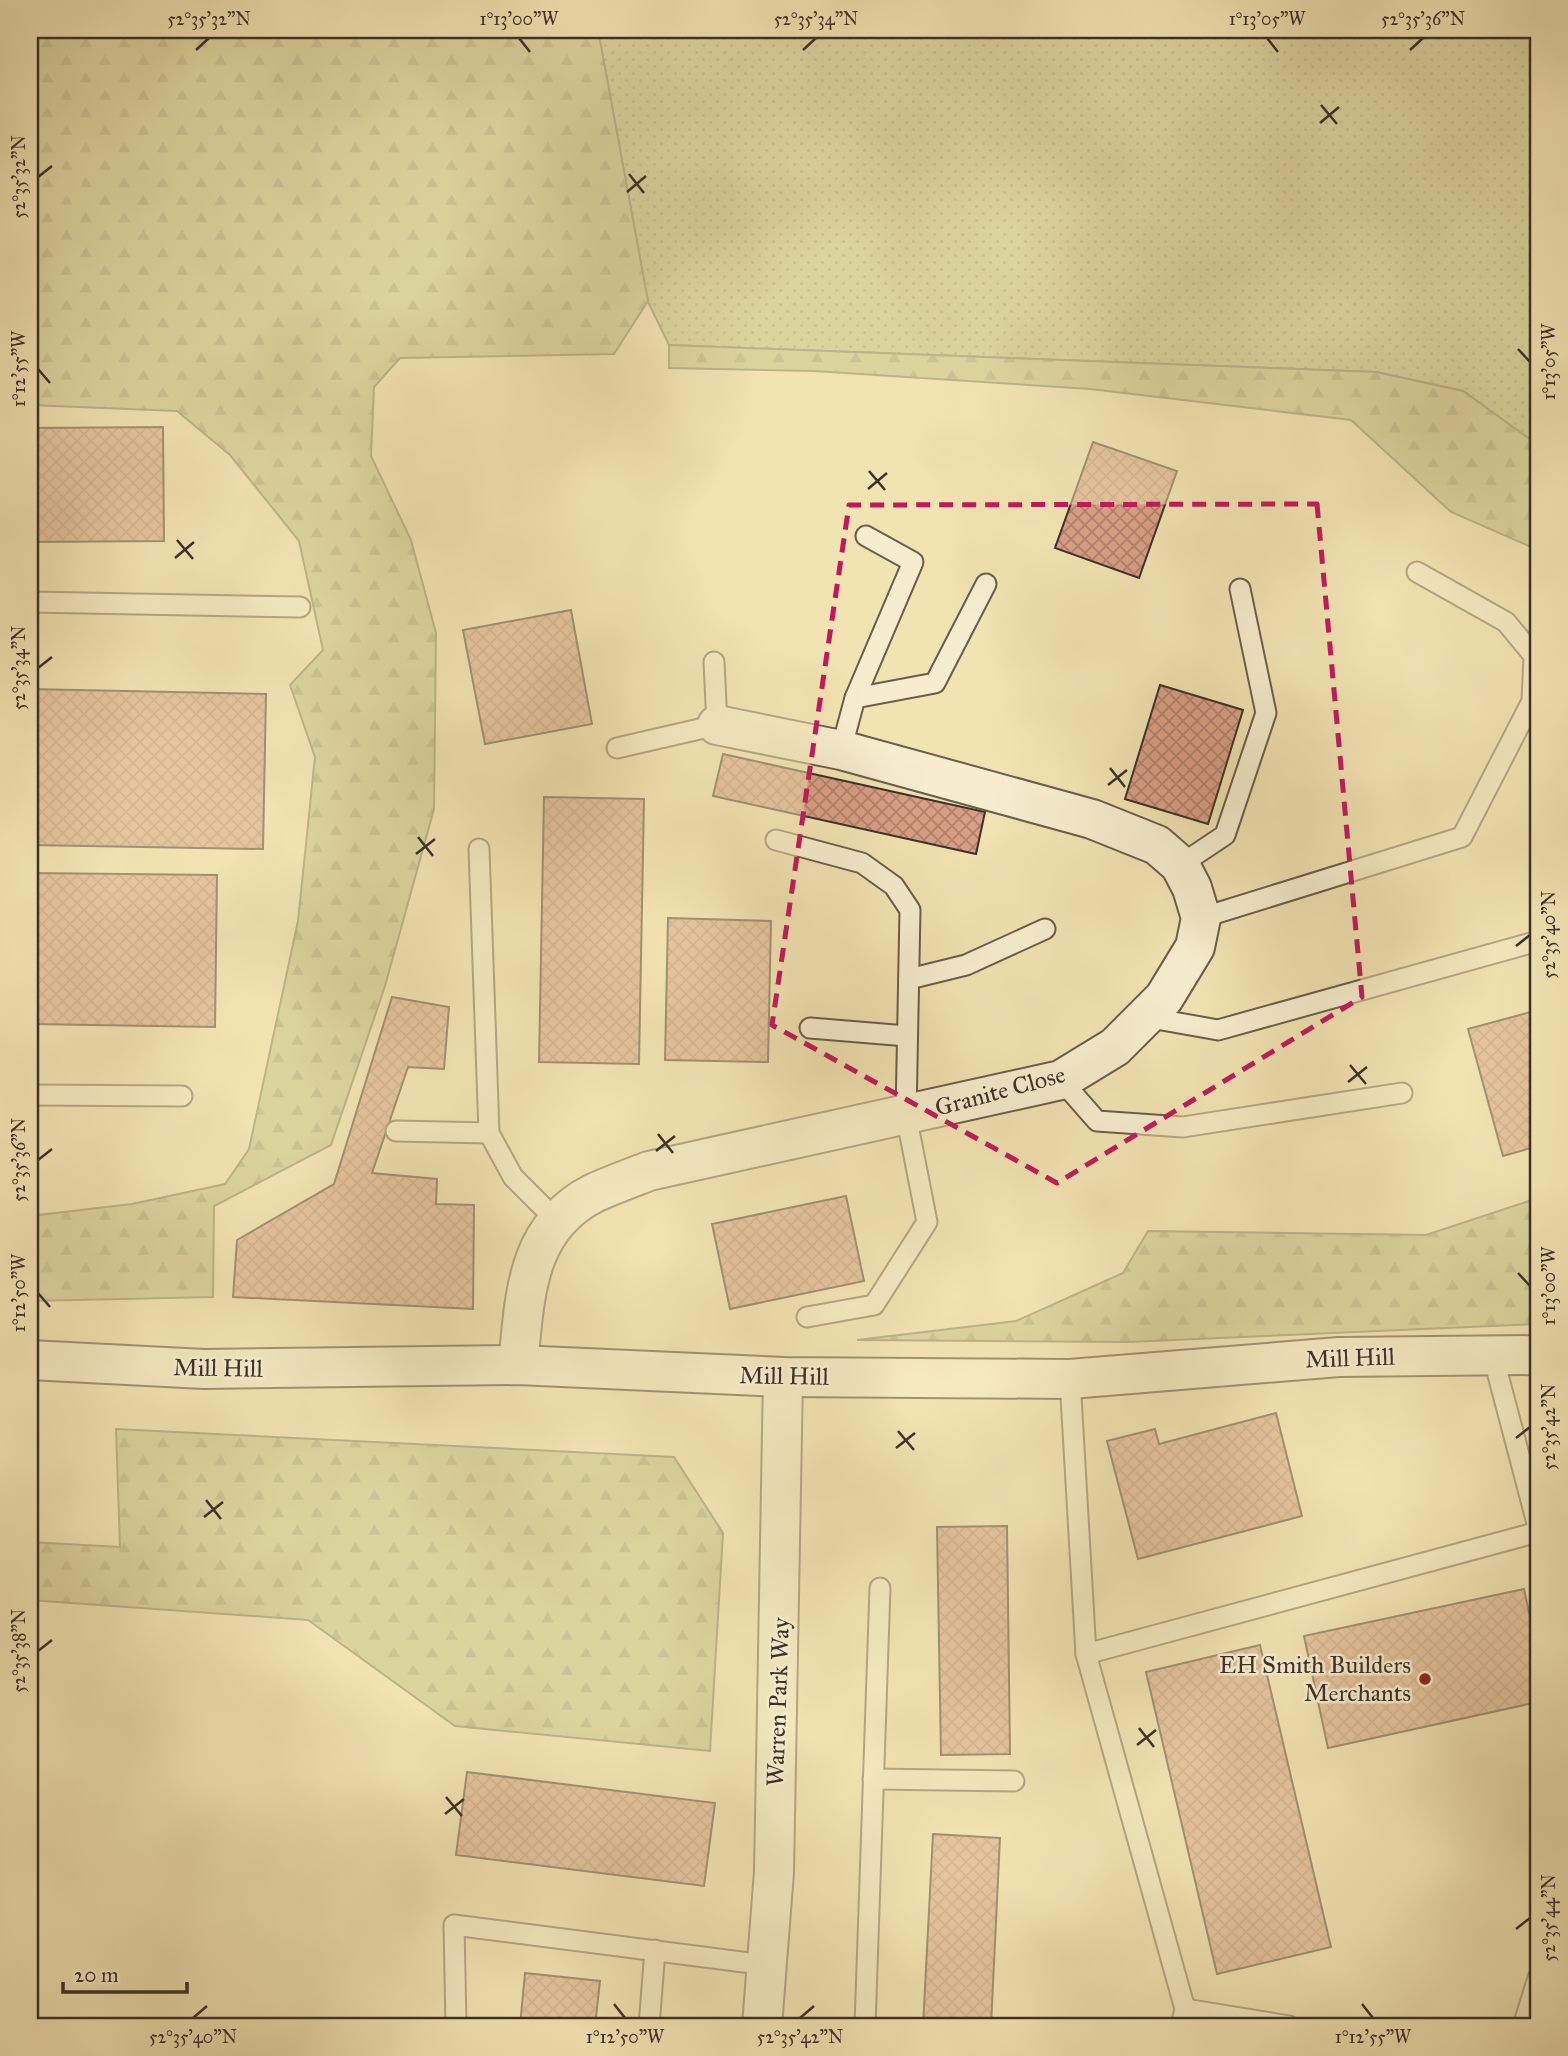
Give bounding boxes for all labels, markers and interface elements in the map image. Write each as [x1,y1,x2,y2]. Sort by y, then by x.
text: 52°35'32"N [167,8,251,30]
text: 1°13'00"W [480,8,559,30]
text: 52°35'34"N [774,8,858,30]
text: 1°13'05"W [1229,8,1306,30]
text: 52°35'36"N [1381,8,1465,30]
text: 52°35'32"N [8,135,30,219]
text: 1°13'05"W [1538,323,1560,400]
text: 1°12'55"W [8,330,30,407]
text: 52°35'34"N [8,626,30,710]
text: 52°35'40"N [1538,891,1560,979]
street label: Granite Close [932,1059,1068,1123]
text: 52°35'36"N [8,1118,30,1202]
text: 1°13'00"W [1538,1246,1560,1325]
text: 1°12'50"W [8,1253,30,1332]
street label: Mill Hill [1305,1341,1396,1375]
street label: Mill Hill [173,1352,264,1384]
street label: Mill Hill [739,1360,830,1392]
text: 52°35'42"N [1538,1384,1560,1470]
text: 52°35'38"N [8,1609,30,1693]
street label: Warren Park Way [760,1616,796,1787]
place label: EH Smith Builders Merchants [1219,1650,1411,1708]
marker: EH Smith Builders Merchants [1417,1671,1433,1687]
text: 52°35'44"N [1538,1874,1560,1962]
scale bar [63,1951,187,1995]
text: 20 m [74,1962,119,1988]
text: 52°35'40"N [149,2026,237,2048]
text: 1°12'50"W [586,2026,665,2048]
text: 52°35'42"N [757,2026,843,2048]
text: 1°12'55"W [1335,2026,1412,2048]

